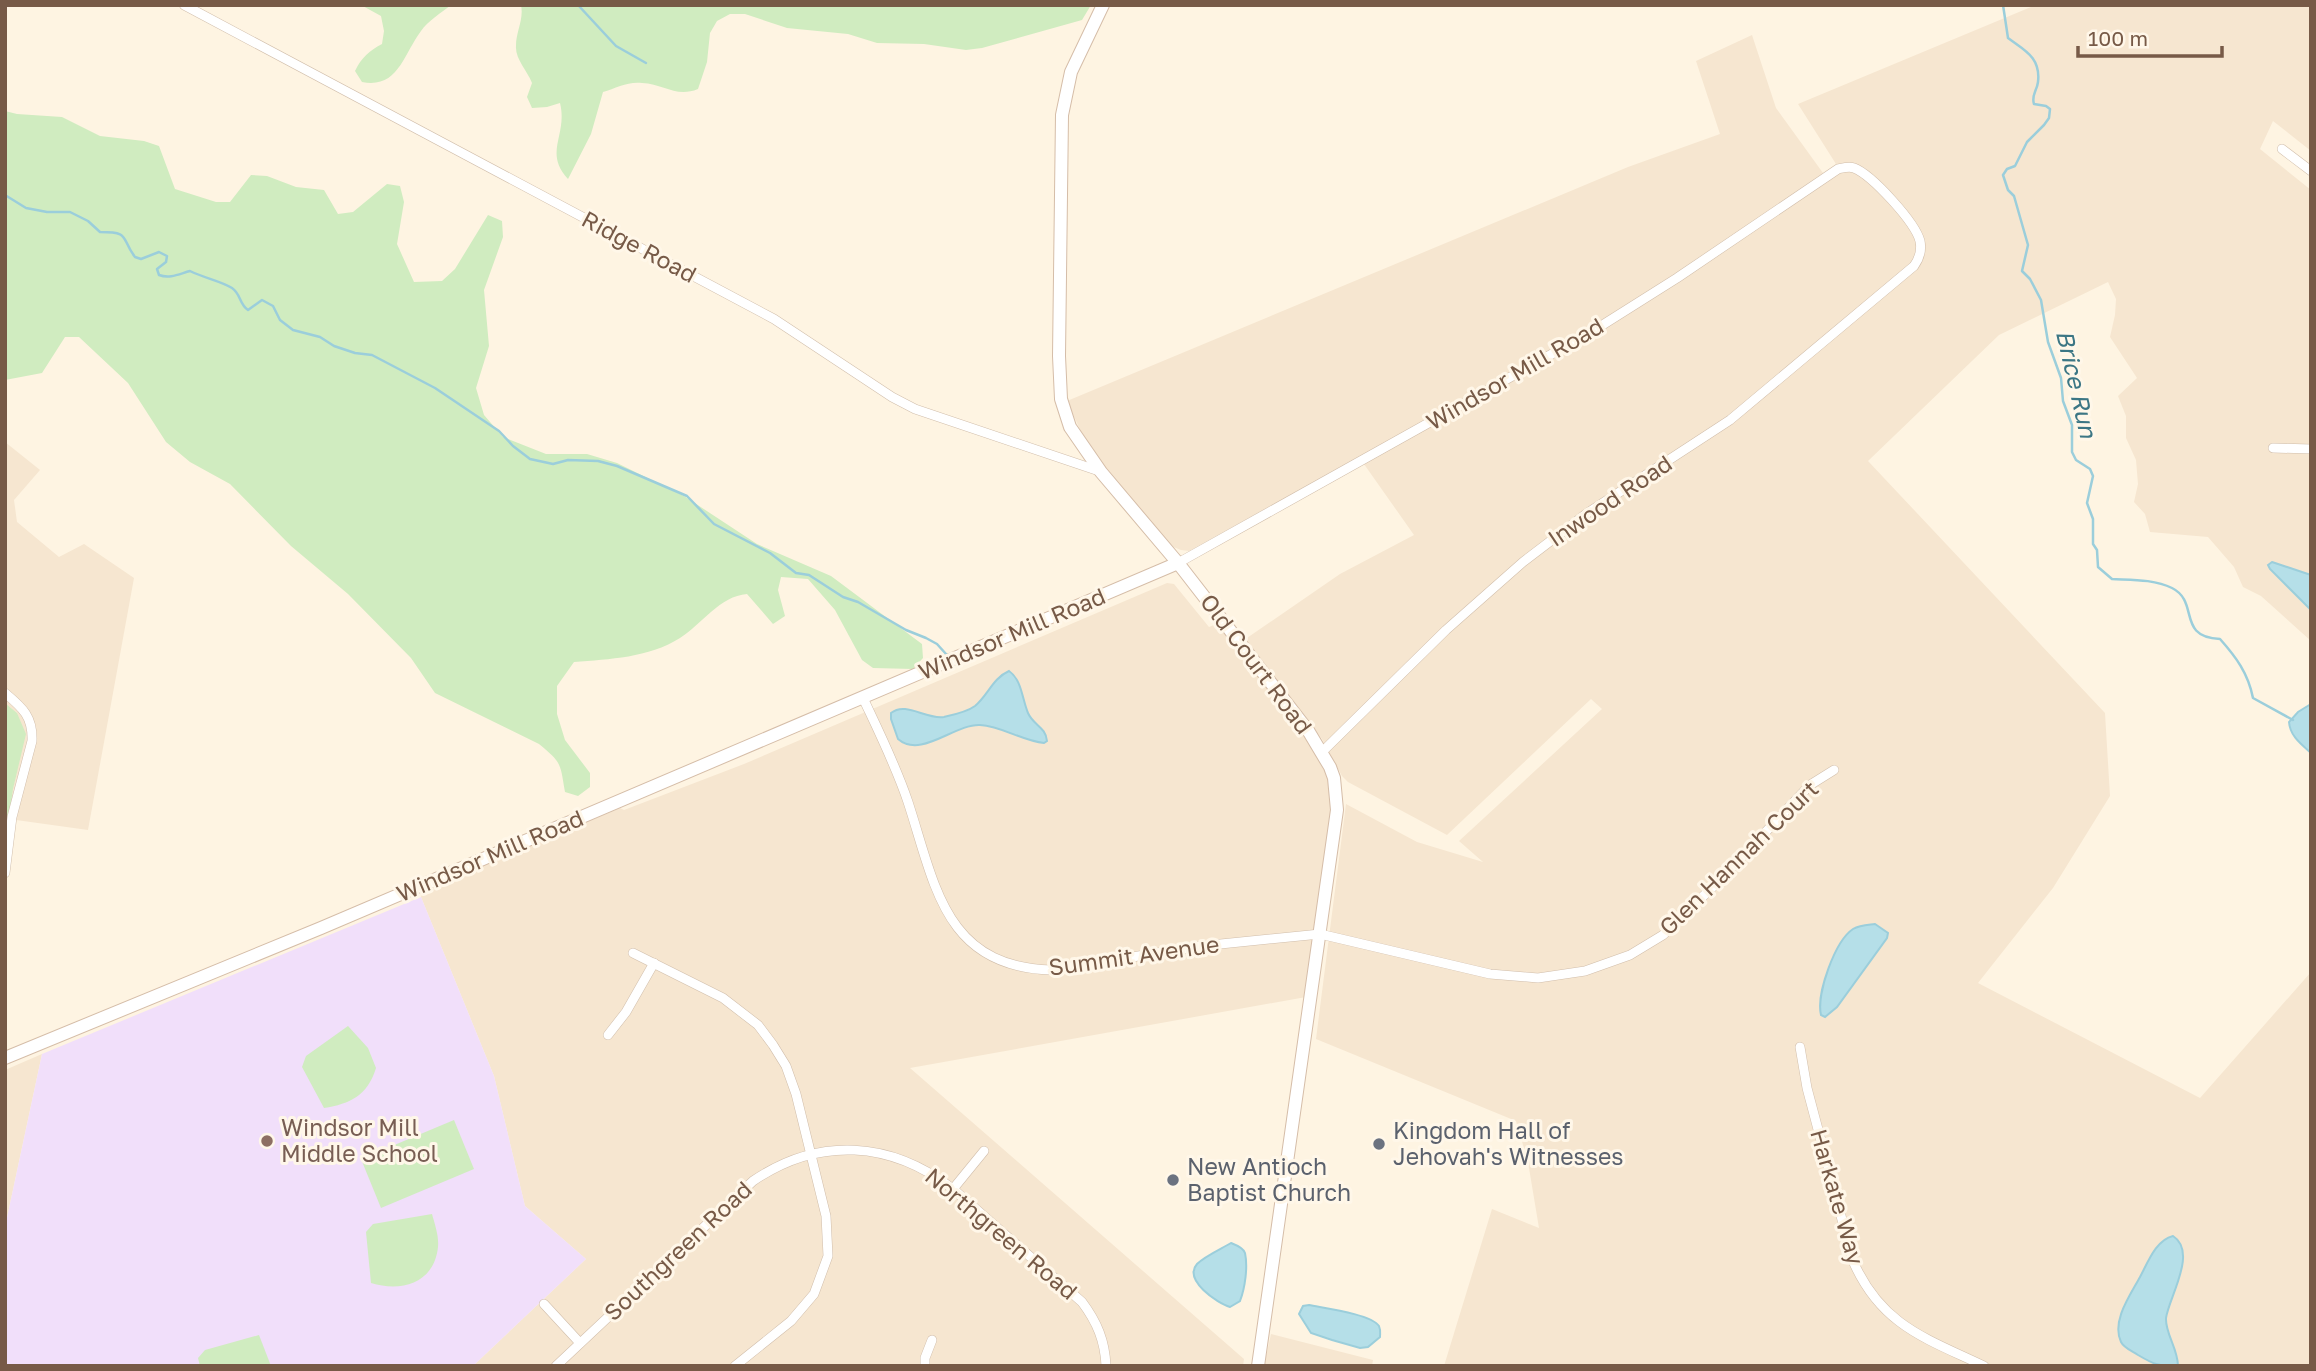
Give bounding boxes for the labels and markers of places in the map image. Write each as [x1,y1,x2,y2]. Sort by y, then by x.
place label: Windsor Mill Middle School [281,1113,438,1167]
place label: Kingdom Hall of Jehovah's Witnesses [1393,1116,1624,1170]
marker: Windsor Mill Middle School [259,1133,275,1149]
marker: Kingdom Hall of Jehovah's Witnesses [1371,1136,1387,1152]
place label: New Antioch Baptist Church [1187,1152,1351,1206]
marker: New Antioch Baptist Church [1165,1172,1181,1188]

